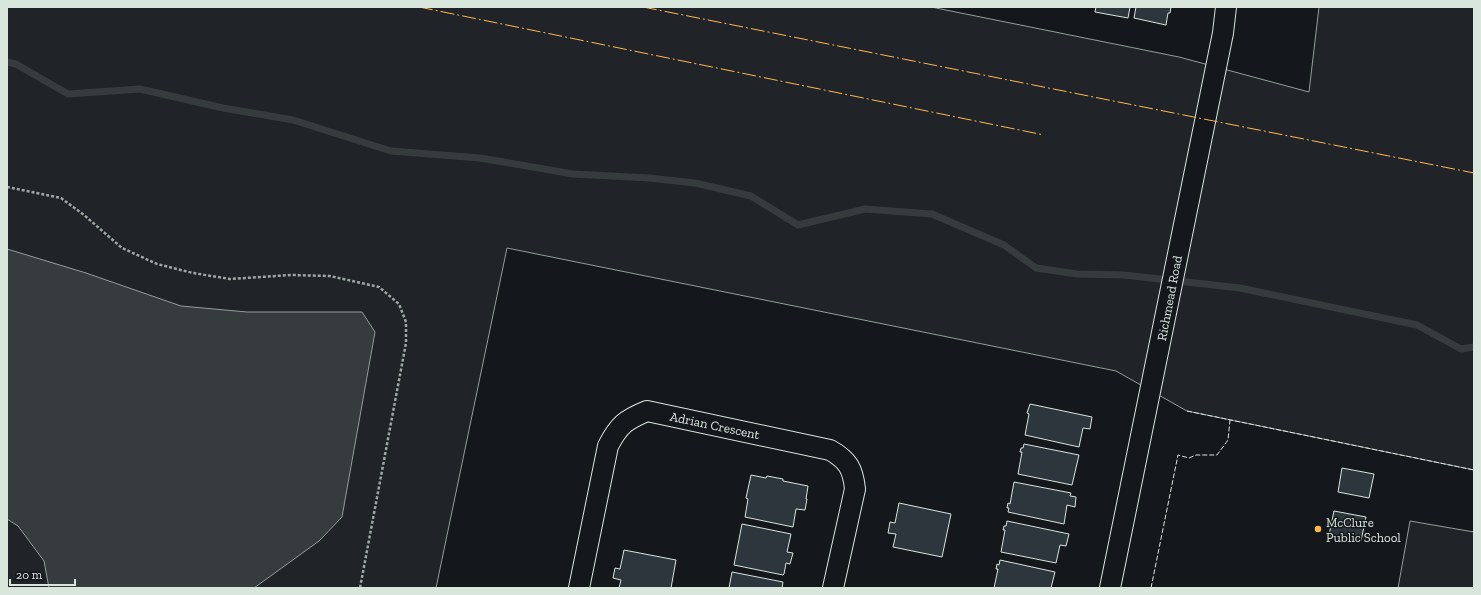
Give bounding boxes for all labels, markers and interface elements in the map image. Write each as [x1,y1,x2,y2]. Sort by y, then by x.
street label: Richmead Road [1154,254,1185,342]
street label: Adrian Crescent [669,409,761,442]
place label: McClure Public School [1326,515,1401,545]
marker: McClure Public School [1313,524,1323,534]
scale bar [10,561,75,587]
text: 20 m [16,568,43,582]

